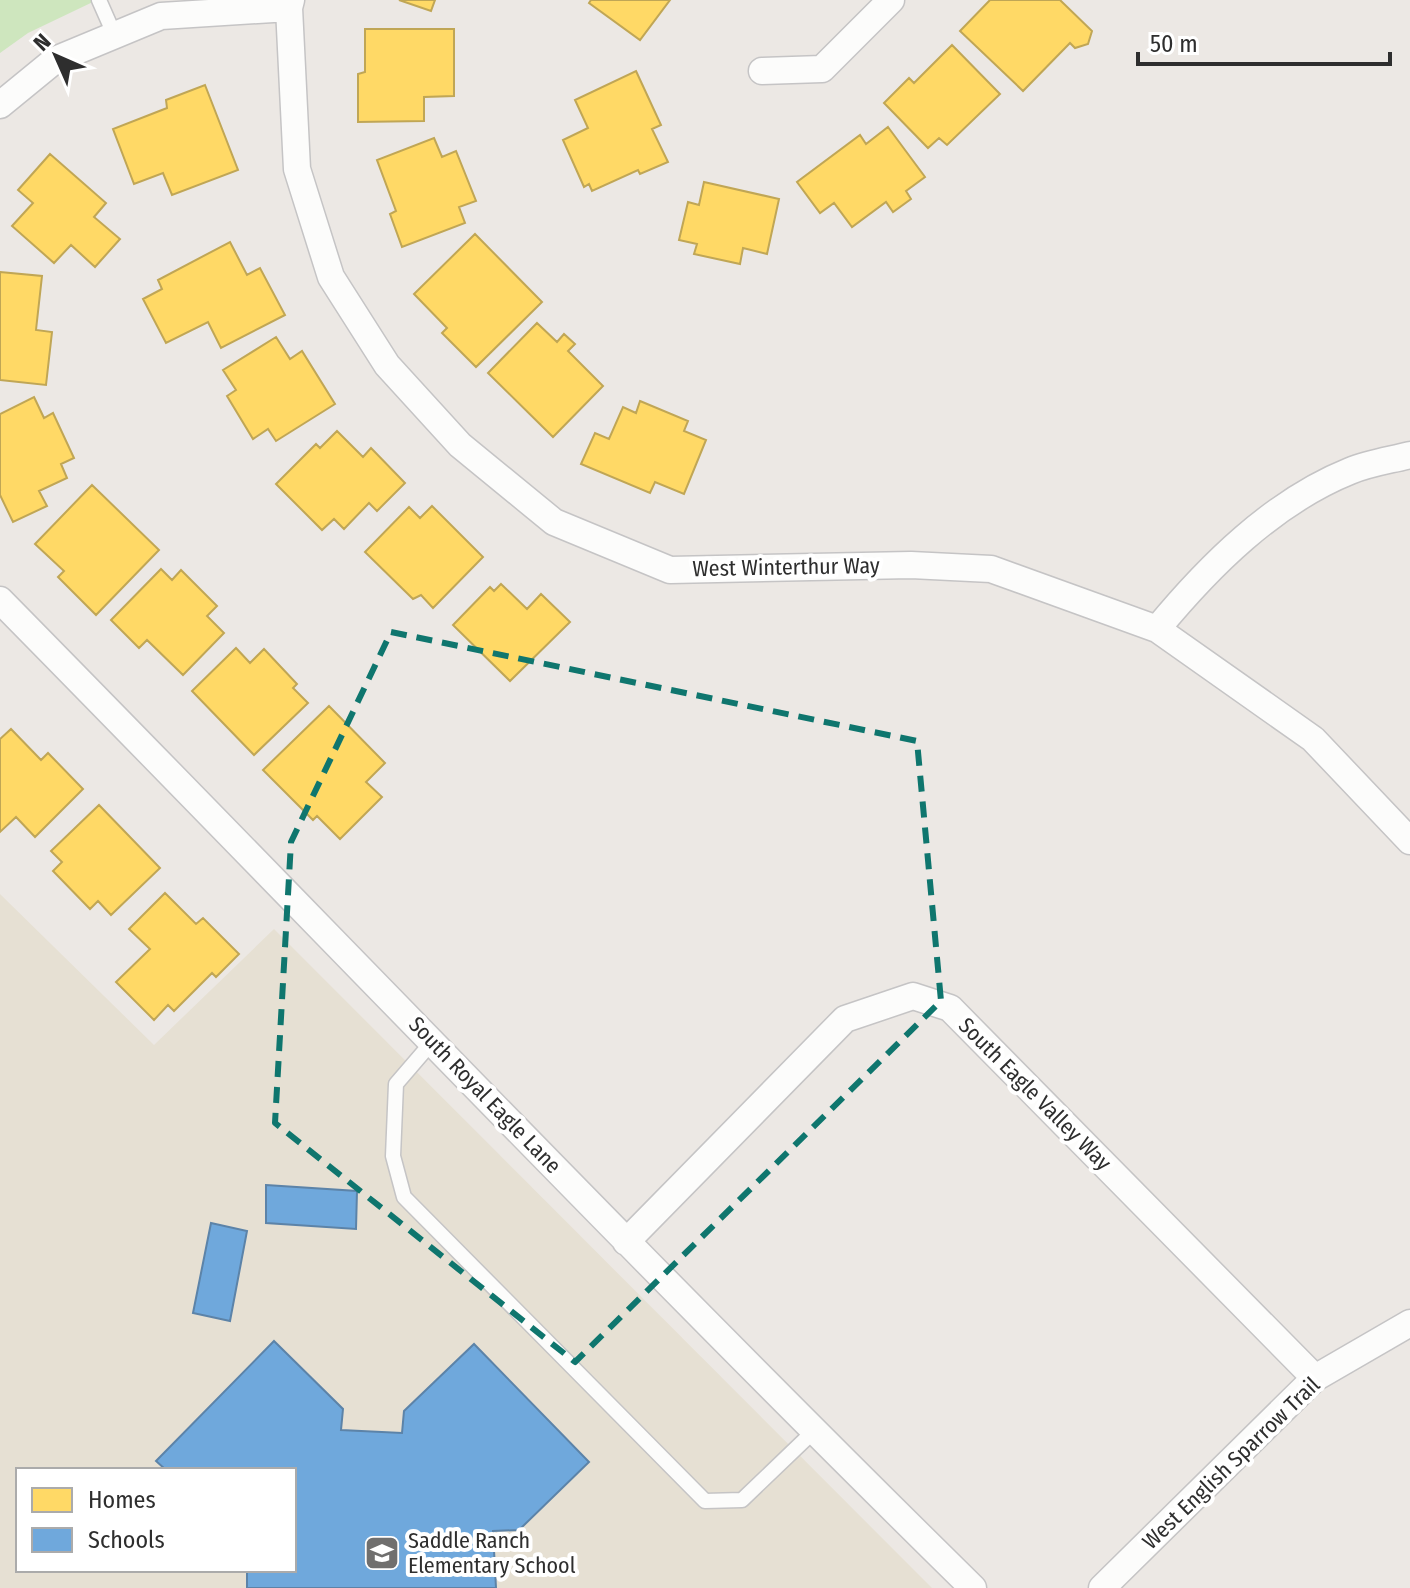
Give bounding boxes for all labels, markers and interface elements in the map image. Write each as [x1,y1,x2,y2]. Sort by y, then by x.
north arrow [16,16,96,96]
scale bar [1138,16,1390,66]
text: N [28,28,56,56]
text: 50 m [1150,30,1198,58]
street label: West Winterthur Way [692,552,880,582]
street label: South Royal Eagle Lane [403,1011,567,1179]
street label: South Eagle Valley Way [953,1012,1117,1176]
street label: West English Sparrow Trail [1137,1371,1325,1555]
legend [16,1468,296,1572]
text: Homes [88,1486,156,1514]
text: Schools [88,1526,165,1554]
place label: Saddle Ranch Elementary School [408,1527,576,1579]
school or university icon: Saddle Ranch Elementary School [363,1534,401,1572]

